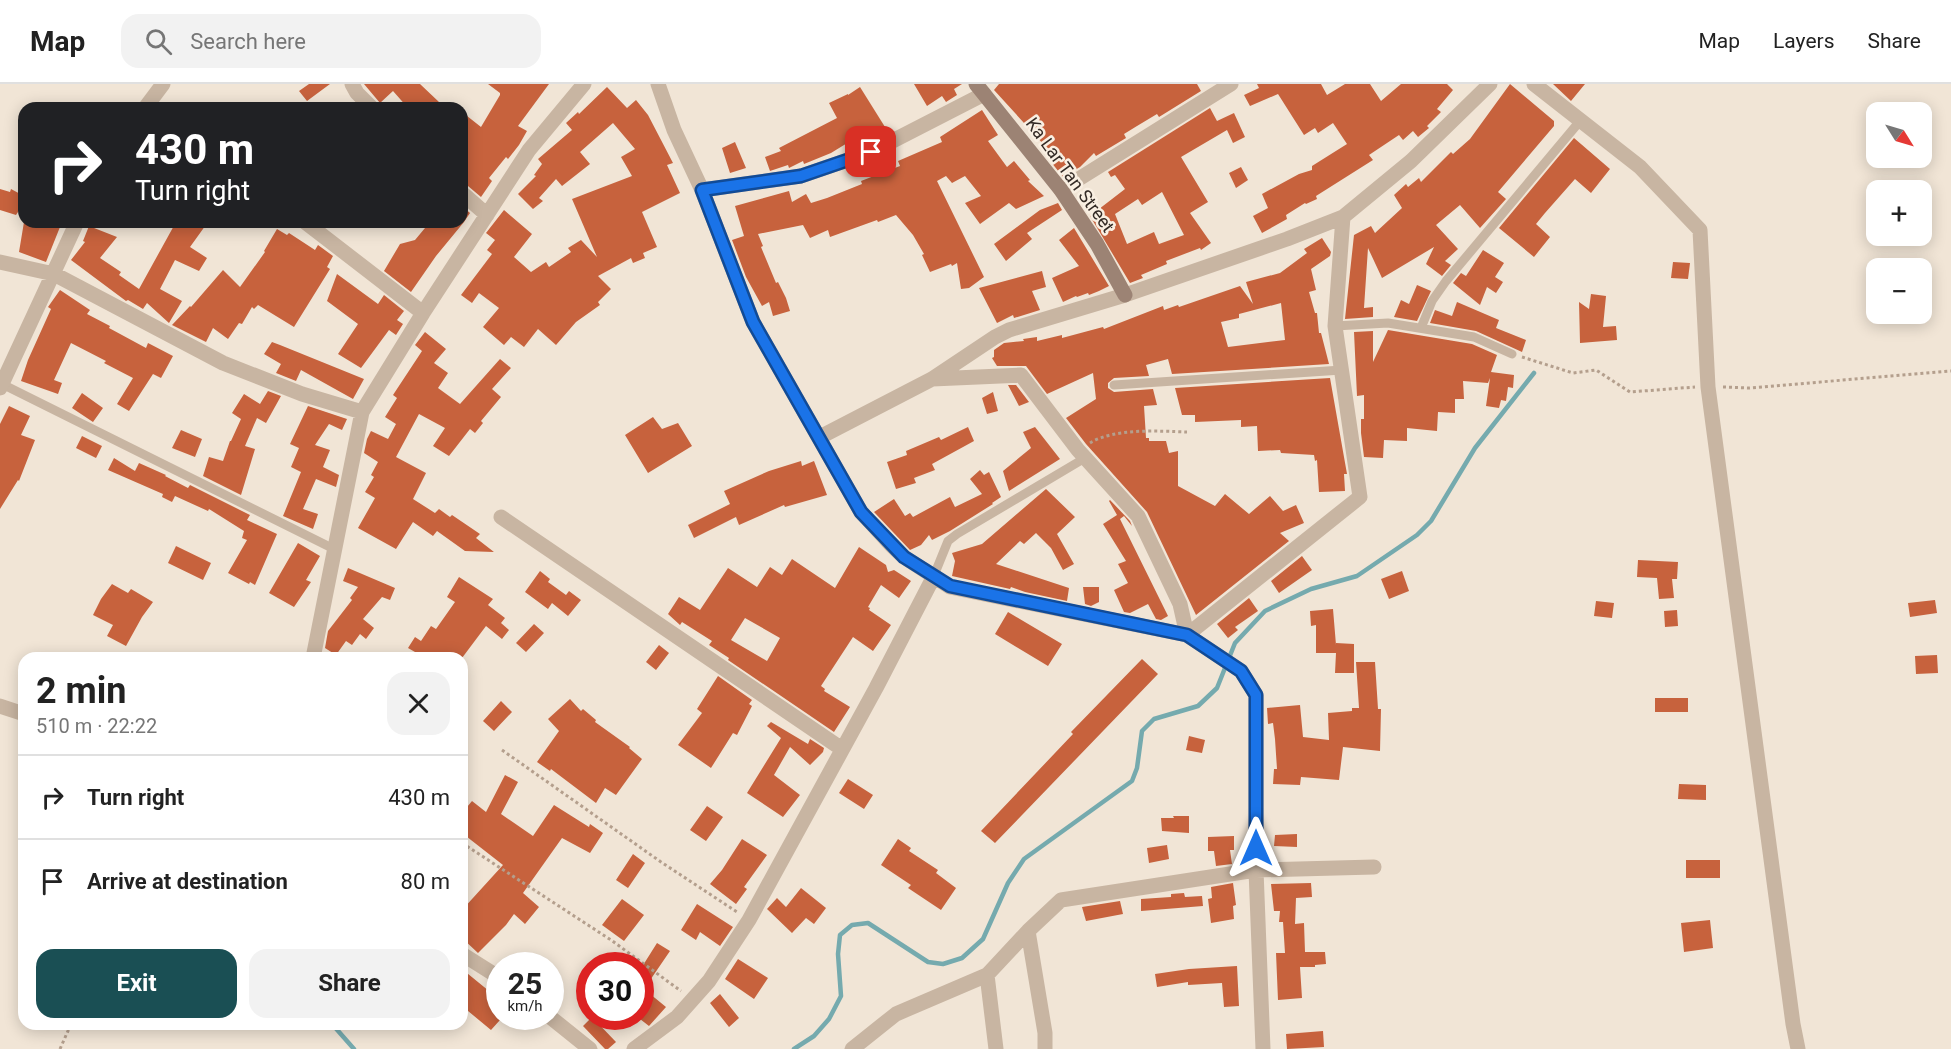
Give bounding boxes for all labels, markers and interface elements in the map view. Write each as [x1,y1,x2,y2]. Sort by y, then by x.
search box [121,14,541,68]
text: Map [30,25,85,58]
icon: search [142,25,175,58]
text: Search here [190,29,306,54]
text: Map [1698,29,1740,53]
text: Layers [1773,29,1834,53]
text: Share [1867,29,1921,53]
north arrow [1866,102,1932,168]
map controls [1866,102,1932,324]
street label: Ka Lar Tan Street [1022,113,1119,236]
text: 430 m [135,125,254,174]
icon: right [36,126,114,204]
pin [845,126,896,177]
icon: arrive [854,135,887,168]
text: Turn right [135,175,250,207]
button: + [1866,180,1932,246]
button: − [1866,258,1932,324]
text: 2 min [36,670,127,712]
button: close [387,672,450,735]
text: 510 m · 22:22 [36,714,157,738]
icon: right [36,781,69,814]
text: Turn right [87,785,184,810]
text: 430 m [388,785,450,810]
position arrow [1224,816,1288,880]
icon: arrive [36,865,69,898]
text: Arrive at destination [87,869,288,894]
text: 80 m [401,869,450,894]
button: Exit [36,949,237,1018]
button: Share [249,949,450,1018]
speed limit sign: 30 [576,952,654,1030]
text: 25 [508,966,542,1001]
text: km/h [507,997,543,1015]

